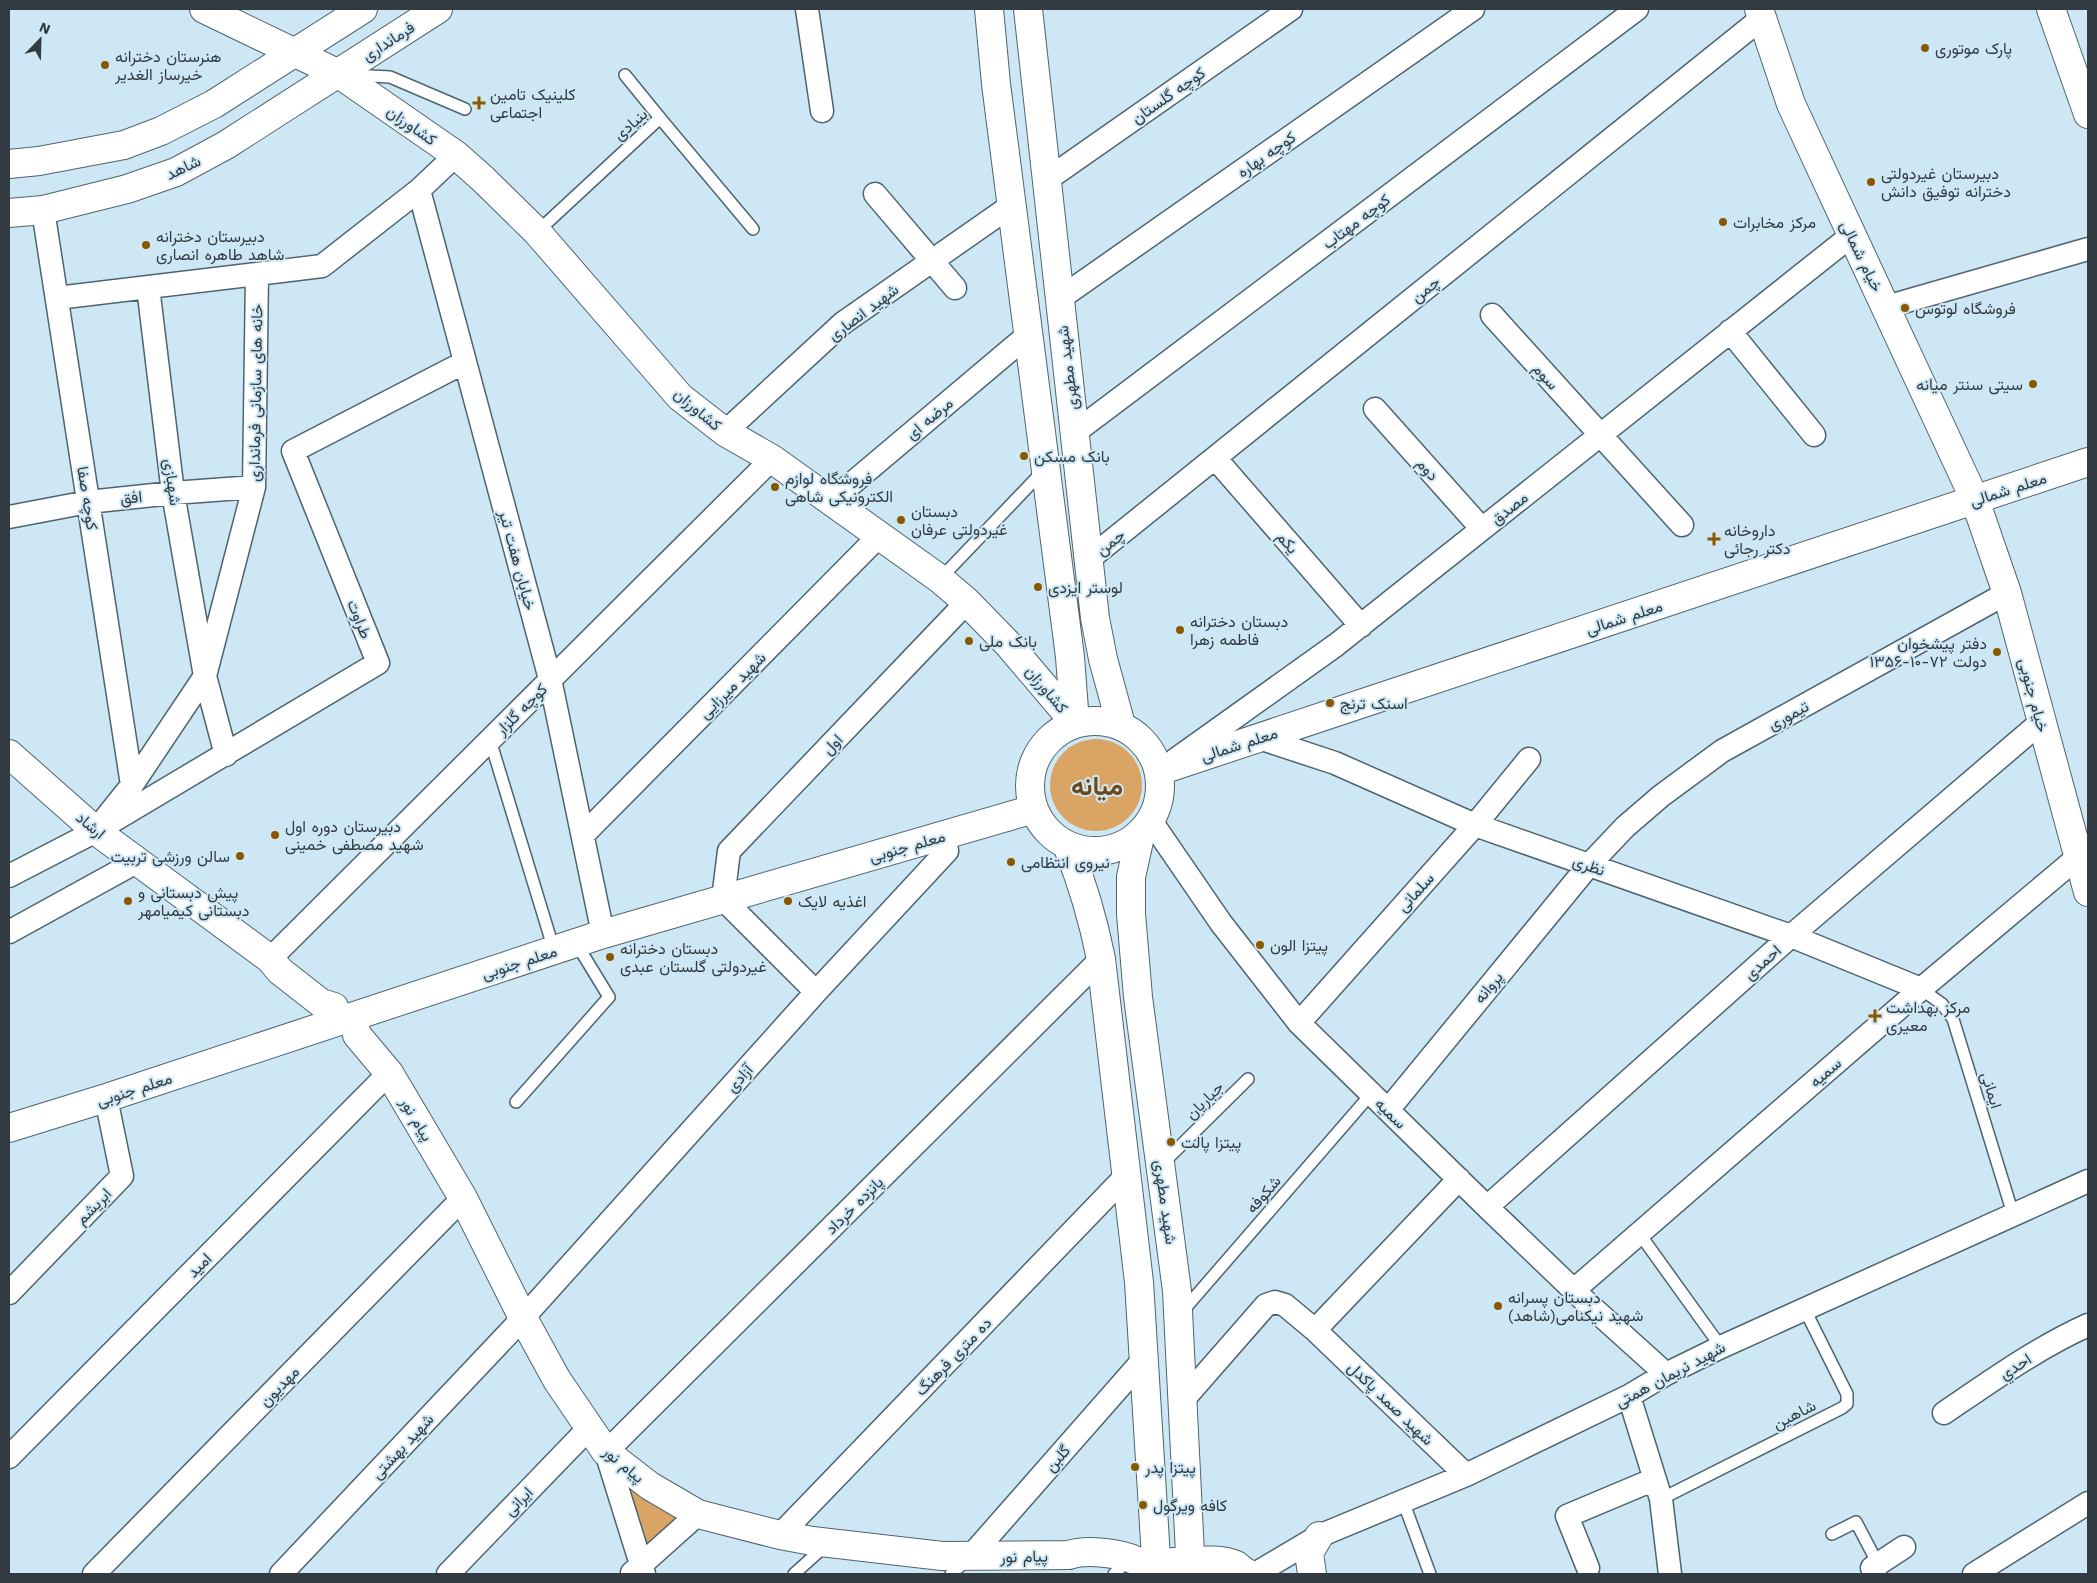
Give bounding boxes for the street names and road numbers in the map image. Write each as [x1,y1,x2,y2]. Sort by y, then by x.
street label: فرمانداری [359,18,419,66]
street label: کوچه گلستان [1128,63,1210,129]
street label: کشاورزان [383,102,440,150]
street label: بنیادی [609,104,652,145]
street label: کوچه بهاره [1233,127,1300,183]
street label: شاهد [163,151,204,184]
street label: کوچه مهتاب [1319,190,1395,255]
street label: خیام شمالی [1835,218,1887,296]
street label: چمن [1407,272,1445,308]
street label: شهید انصاری [824,280,903,346]
street label: خانه های سازمانی فرمانداری [244,304,268,482]
street label: شهید مطهری [1053,324,1083,411]
street label: سوم [1528,359,1562,394]
street label: کشاورزان [669,384,725,435]
street label: مرضه ای [902,393,957,444]
street label: دوم [1412,454,1443,485]
street label: شهبازی [159,457,185,507]
street label: کوچه صفا [71,465,102,532]
street label: معلم شمالی [1967,468,2049,512]
street label: افق [119,487,143,509]
street label: مصدق [1487,488,1532,529]
street label: خیابان هفت تیر [494,507,540,613]
street label: چمن [1092,525,1130,561]
street label: یکم [1272,527,1302,558]
street label: معلم شمالی [1583,596,1665,640]
street label: طراوت [342,597,376,642]
street label: شهید میرزایی [695,648,770,723]
street label: خیام جنوبی [2014,656,2053,735]
street label: کشاورزان [1021,662,1072,718]
street label: کوچه گلزار [491,680,553,741]
street label: تیموری [1764,696,1813,735]
street label: معلم شمالی [1198,723,1280,767]
street label: اول [818,730,847,759]
street label: ارشاد [72,808,109,844]
street label: معلم جنوبی [867,827,948,867]
street label: نظری [1570,851,1607,881]
street label: سلمانی [1393,869,1439,916]
street label: معلم جنوبی [479,941,560,985]
street label: احمدی [1740,941,1785,985]
street label: پروانه [1470,968,1508,1008]
street label: سميه [1806,1053,1845,1091]
street label: آزادی [722,1060,758,1097]
street label: معلم جنوبی [94,1068,175,1112]
street label: ایمانی [1976,1070,2006,1111]
street label: جباریان [1181,1077,1228,1124]
street label: پیام نور [394,1093,437,1146]
street label: سمیه [1371,1094,1410,1133]
street label: شهید مطهری [1149,1159,1181,1246]
street label: پانزده خرداد [822,1172,889,1240]
street label: شکوفه [1242,1172,1286,1218]
street label: ابریشم [72,1184,116,1229]
street label: امید [183,1249,215,1281]
street label: ده متری فرهنگ [911,1313,996,1400]
street label: شهید نریمان همتی [1612,1337,1729,1412]
street label: احدي [1996,1349,2037,1387]
street label: شهید صمد پاکدل [1342,1358,1437,1450]
street label: مهدیون [256,1362,304,1411]
street label: شاهین [1770,1396,1819,1434]
street label: شهید بهشتی [367,1410,438,1484]
street label: پیام نور [597,1441,648,1489]
street label: گلبن [1041,1441,1075,1476]
street label: ایرانی [500,1483,537,1521]
street label: پیام نور [999,1547,1048,1568]

